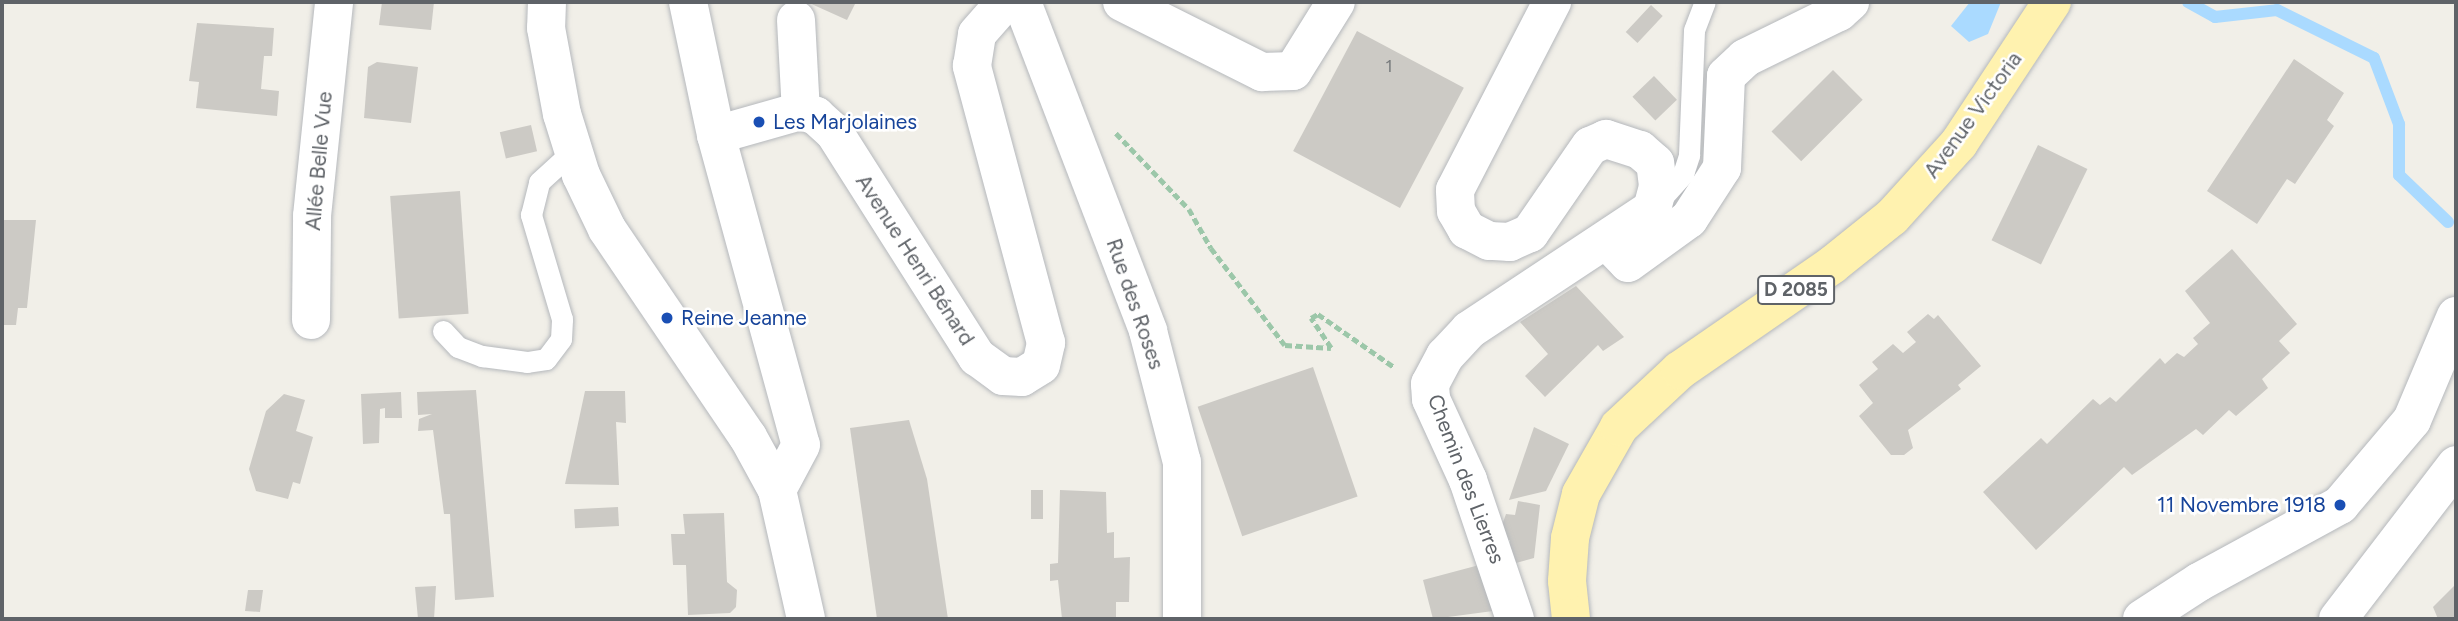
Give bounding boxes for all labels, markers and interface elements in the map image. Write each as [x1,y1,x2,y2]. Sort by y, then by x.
street label: Avenue Victoria [1919,47,2027,183]
house number: 1 [1385,55,1393,77]
street label: Allée Belle Vue [300,90,338,232]
place label: Les Marjolaines [773,109,917,135]
marker: Les Marjolaines [751,114,767,130]
street label: Avenue Henri Bénard [850,170,980,350]
street label: Rue des Roses [1101,235,1169,373]
road number: D 2085 [1756,274,1836,306]
place label: Reine Jeanne [681,305,807,331]
marker: Reine Jeanne [659,310,675,326]
street label: Chemin des Lierres [1422,391,1510,567]
place label: 11 Novembre 1918 [2157,492,2326,518]
marker: 11 Novembre 1918 [2332,497,2348,513]

